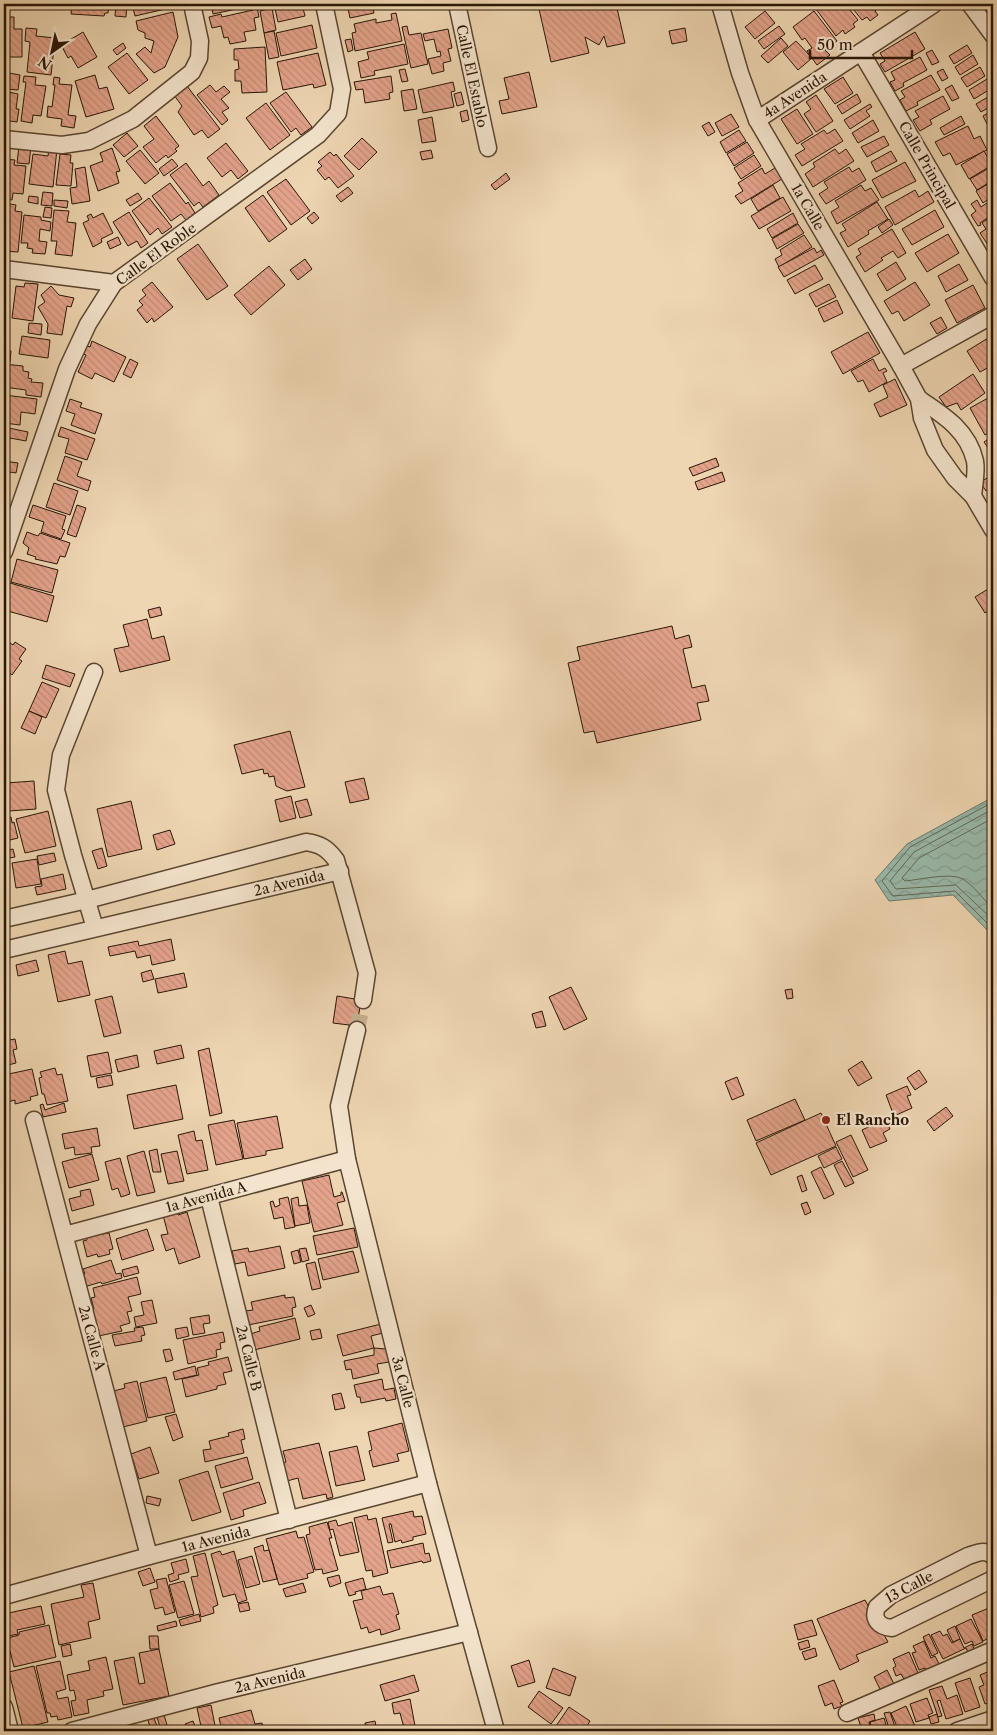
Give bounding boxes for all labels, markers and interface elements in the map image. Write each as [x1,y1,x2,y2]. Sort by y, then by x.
street label: Calle El Establo [452,23,492,129]
north arrow [28,28,78,78]
scale bar [810,28,912,60]
text: 50 m [817,35,853,54]
text: N [35,52,55,74]
street label: 4a Avenida [760,68,831,122]
street label: Calle Principal [895,118,959,212]
street label: 1a Calle [787,180,829,234]
street label: Calle El Roble [112,219,200,289]
street label: 2a Avenida [252,866,327,900]
place label: El Rancho [836,1111,909,1129]
marker: El Rancho [820,1114,832,1126]
street label: 1a Avenida A [164,1177,249,1216]
street label: 2a Calle A [75,1303,110,1373]
street label: 2a Calle B [232,1323,266,1393]
street label: 3a Calle [388,1354,418,1410]
street label: 1a Avenida [180,1522,253,1556]
street label: 13 Calle [882,1567,936,1607]
street label: 2a Avenida [233,1663,308,1697]

